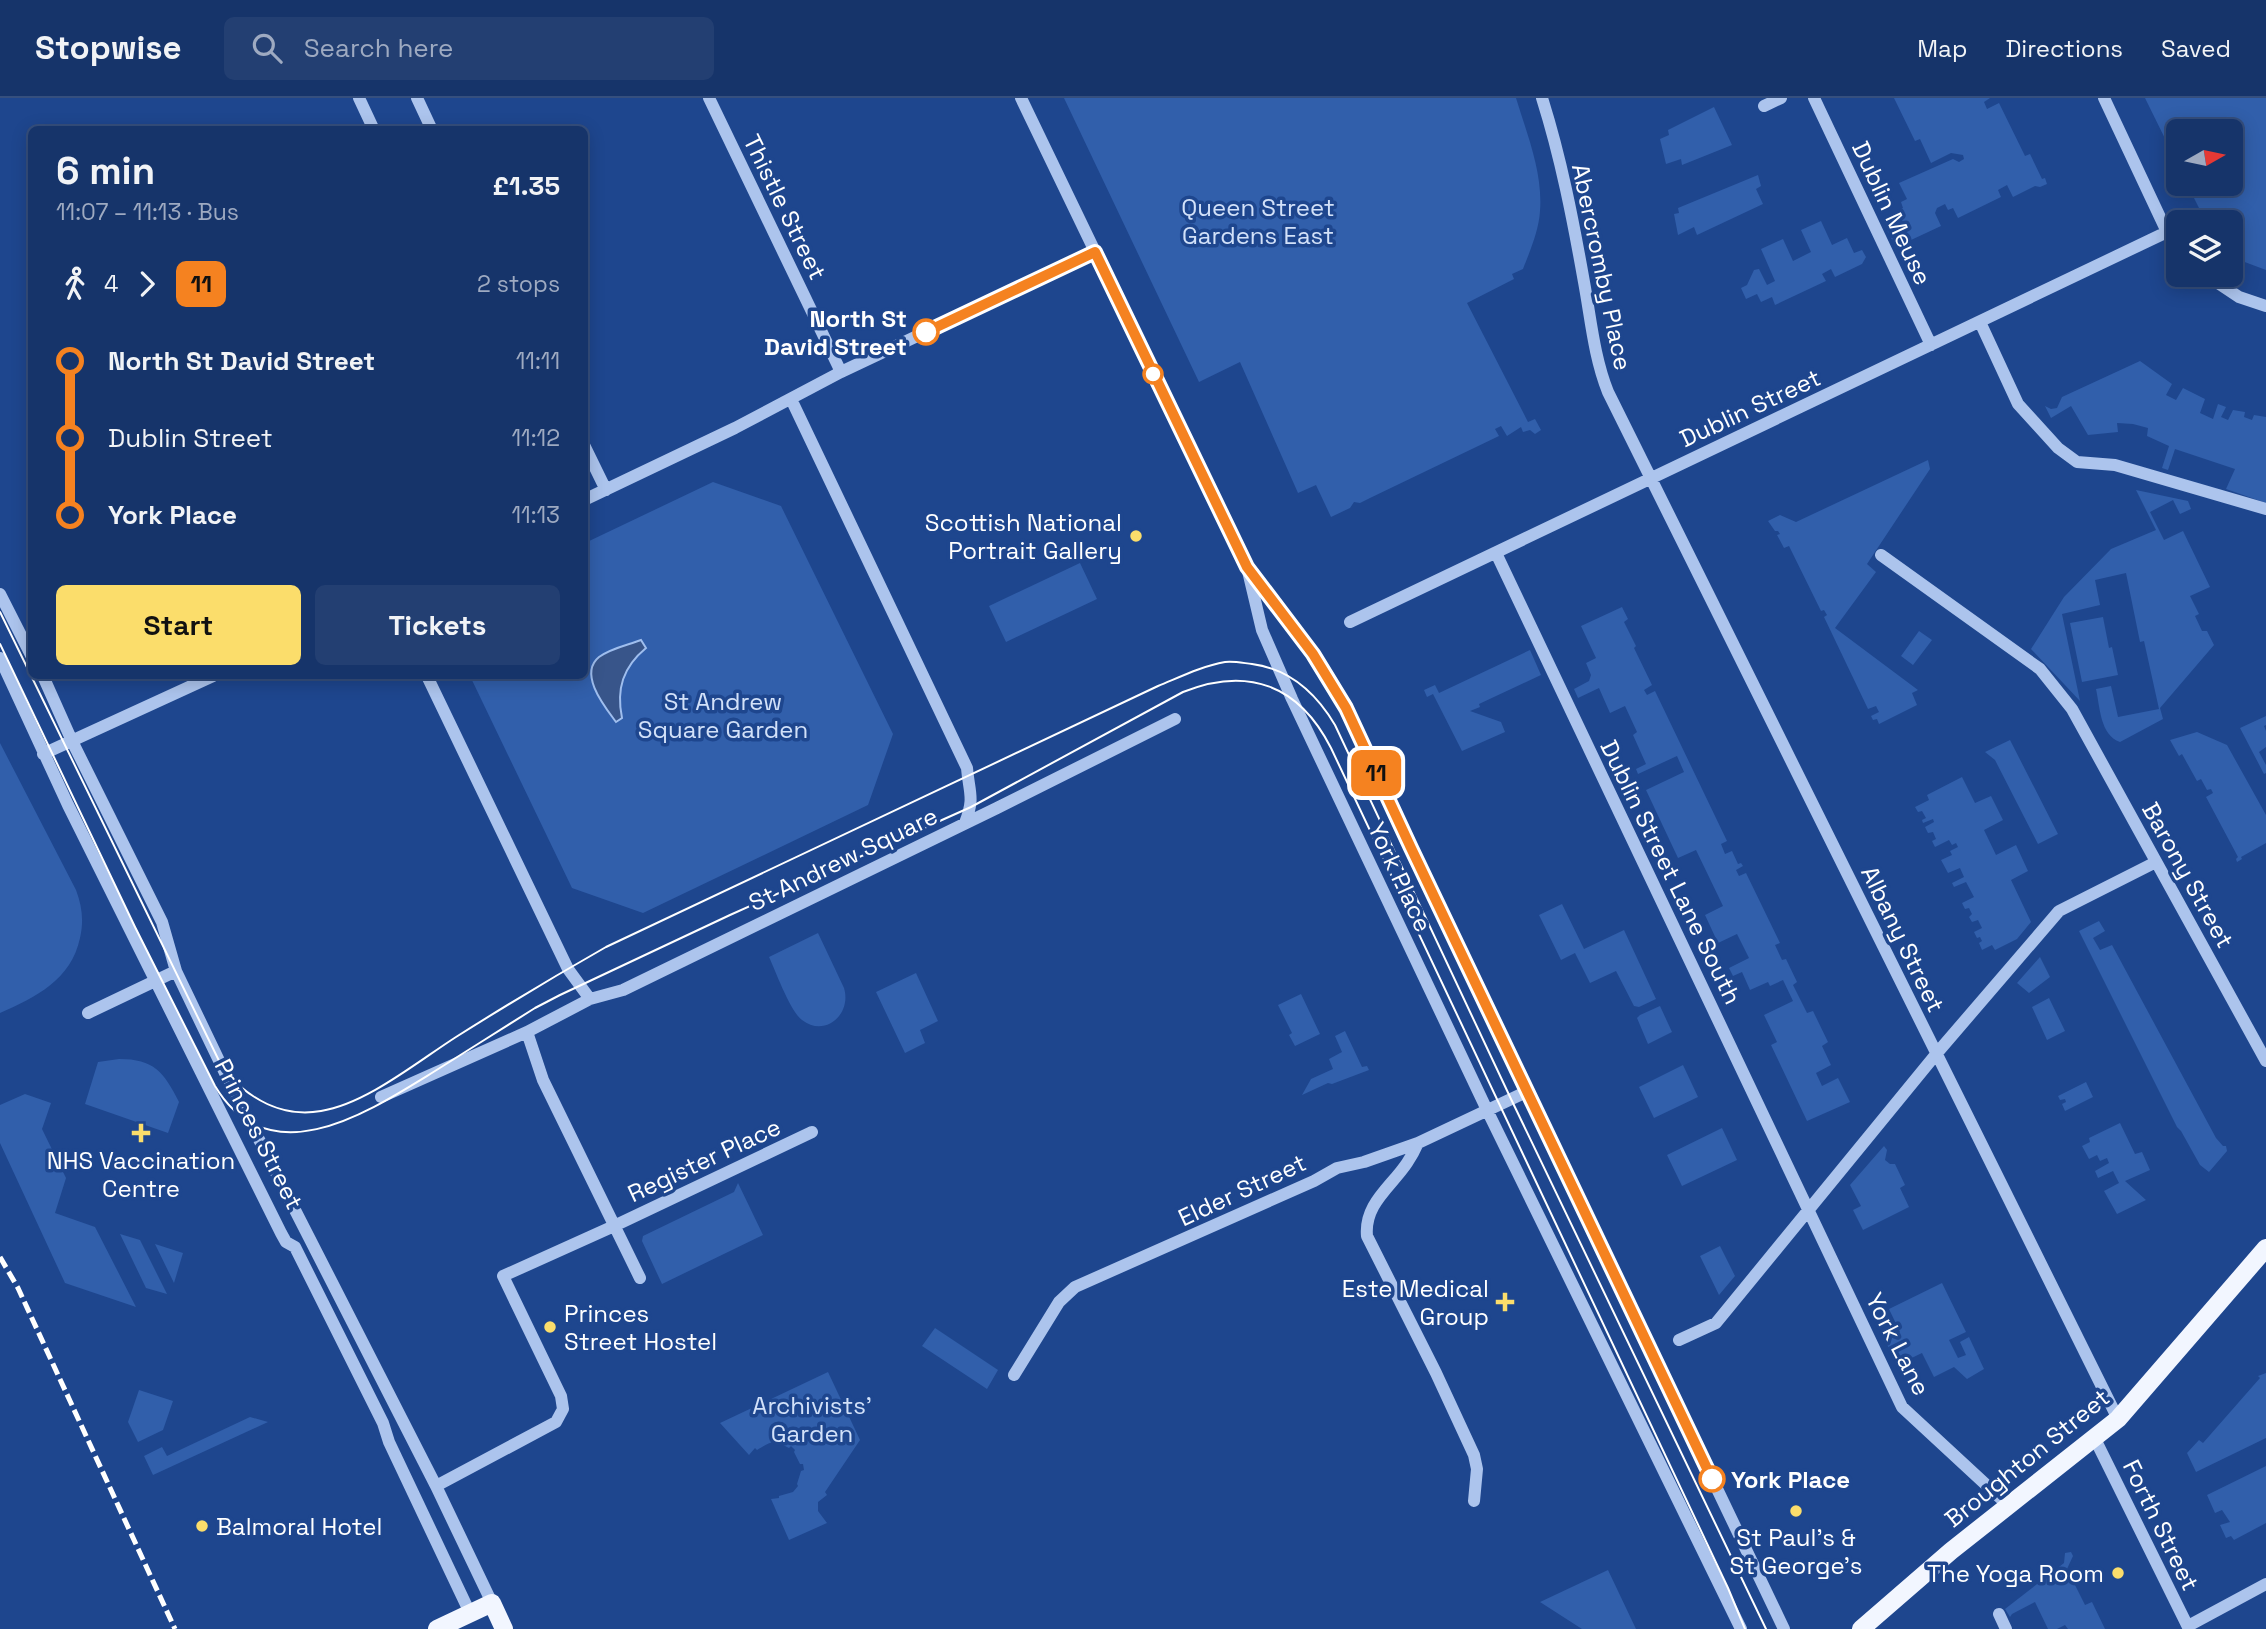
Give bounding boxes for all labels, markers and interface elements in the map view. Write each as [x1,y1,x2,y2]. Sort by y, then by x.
search box [224,17,714,80]
text: Stopwise [35,27,182,69]
icon: search [248,29,286,67]
text: Search here [304,31,453,65]
text: Map [1917,33,1967,64]
text: Directions [2005,33,2123,64]
text: Saved [2161,33,2231,64]
north arrow [2166,119,2244,196]
map controls [2166,119,2243,287]
street label: Thistle Street [736,129,834,285]
street label: Dublin Meuse [1845,136,1939,290]
text: 6 min [56,147,155,195]
street label: Abercromby Place [1565,161,1639,373]
text: £1.35 [493,169,560,203]
park label: Queen Street Gardens East [1181,192,1335,251]
text: 11:07 – 11:13 · Bus [56,197,239,227]
button: layers [2166,210,2243,287]
icon: walk [56,265,94,303]
icon: forward [128,265,166,303]
text: 11 [190,268,212,299]
text: 4 [104,269,118,299]
text: 2 stops [477,269,560,299]
place label: North St David Street [764,303,907,362]
marker: North St David Street [913,319,939,345]
text: North St David Street [108,344,375,378]
text: 11:11 [516,346,560,376]
street label: Dublin Street [1675,362,1825,454]
unlabelled marker [1143,364,1163,384]
text: Dublin Street [108,421,273,455]
text: 11:12 [511,423,560,453]
text: York Place [108,498,237,532]
text: 11:13 [511,500,560,530]
place label: Scottish National Portrait Gallery [925,507,1122,566]
marker: Scottish National Portrait Gallery [1128,528,1144,544]
button: Start [56,585,301,665]
button: Tickets [315,585,560,665]
park label: St Andrew Square Garden [638,686,808,745]
street label: Dublin Street Lane South [1593,735,1749,1009]
line badge: 11 [1344,750,1408,796]
text: 11 [1365,757,1387,788]
street label: Barony Street [2135,797,2241,953]
street label: St Andrew Square [743,800,943,918]
street label: York Place [1361,817,1439,937]
street label: Albany Street [1854,861,1952,1017]
street label: Princes Street [208,1054,310,1214]
street label: Register Place [623,1111,785,1209]
marker: NHS Vaccination Centre [131,1123,151,1143]
place label: NHS Vaccination Centre [47,1145,235,1204]
street label: Elder Street [1173,1147,1311,1233]
place label: Este Medical Group [1342,1273,1489,1332]
street label: York Lane [1859,1287,1937,1401]
marker: Este Medical Group [1495,1292,1515,1312]
place label: Princes Street Hostel [564,1298,717,1357]
marker: Princes Street Hostel [542,1319,558,1335]
street label: Broughton Street [1938,1382,2116,1534]
park label: Archivists' Garden [752,1390,872,1449]
street label: Forth Street [2116,1454,2206,1596]
place label: York Place [1731,1464,1850,1495]
marker: York Place [1699,1466,1725,1492]
marker: St Paul's & St George's [1788,1503,1804,1519]
place label: Balmoral Hotel [216,1511,382,1542]
marker: Balmoral Hotel [194,1518,210,1534]
place label: St Paul's & St George's [1730,1522,1862,1581]
place label: The Yoga Room [1927,1558,2104,1589]
marker: The Yoga Room [2110,1565,2126,1581]

